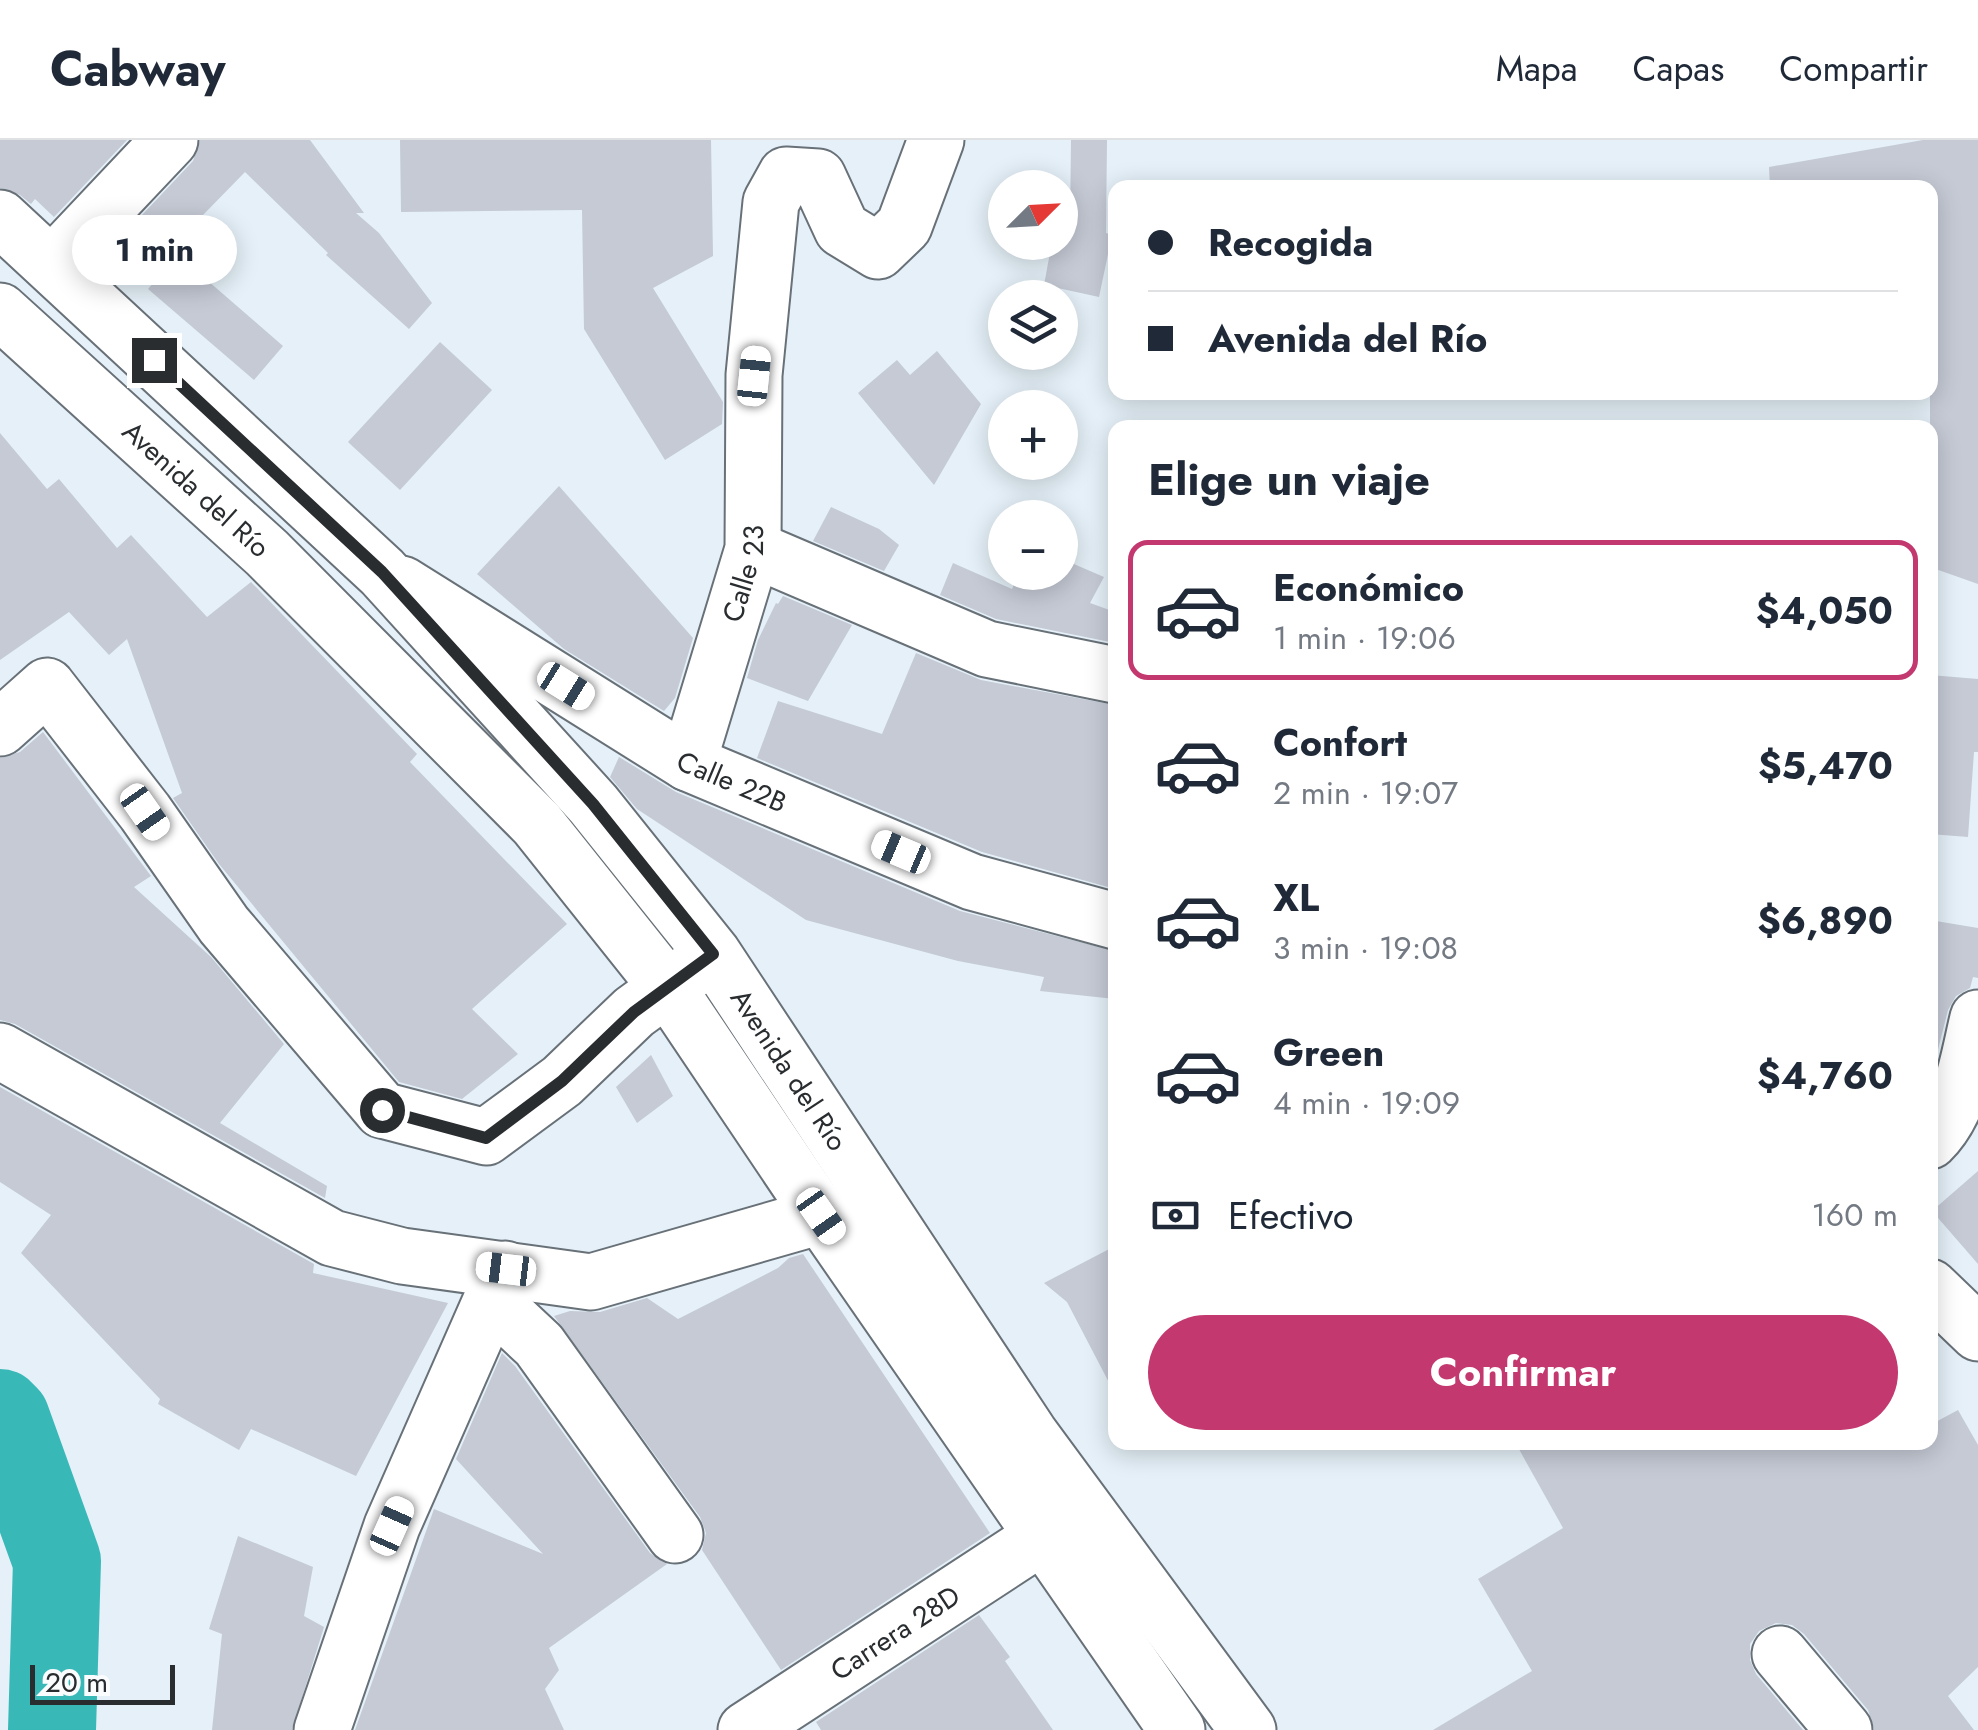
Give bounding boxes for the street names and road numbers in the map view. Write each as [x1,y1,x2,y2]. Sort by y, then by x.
street label: Avenida del Río [113,411,279,567]
street label: Calle 23 [711,525,774,627]
street label: Calle 22B [668,740,793,823]
street label: Avenida del Río [721,980,858,1159]
street label: Carrera 28D [822,1575,968,1690]

